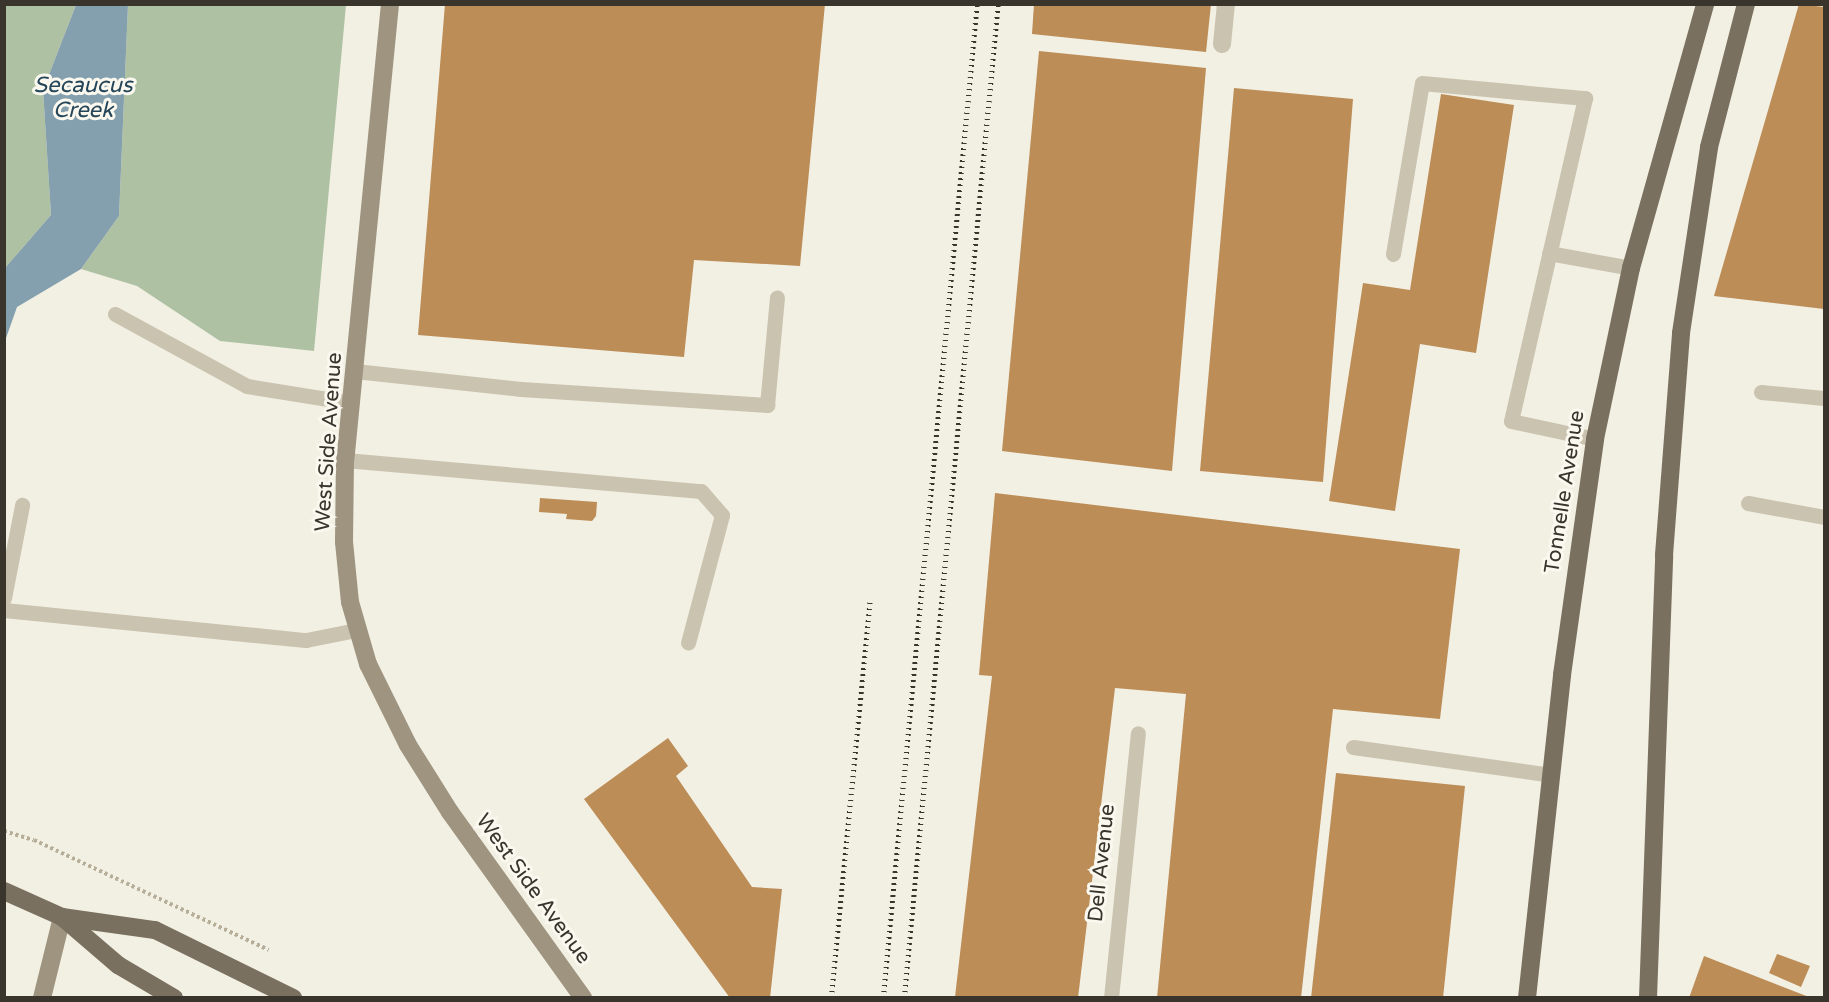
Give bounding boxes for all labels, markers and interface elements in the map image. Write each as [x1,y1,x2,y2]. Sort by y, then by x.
water label: Secaucus Creek [33,72,133,124]
street label: West Side Avenue [310,352,348,532]
street label: Tonnelle Avenue [1540,409,1590,575]
street label: Dell Avenue [1083,803,1121,923]
street label: West Side Avenue [470,809,596,969]

